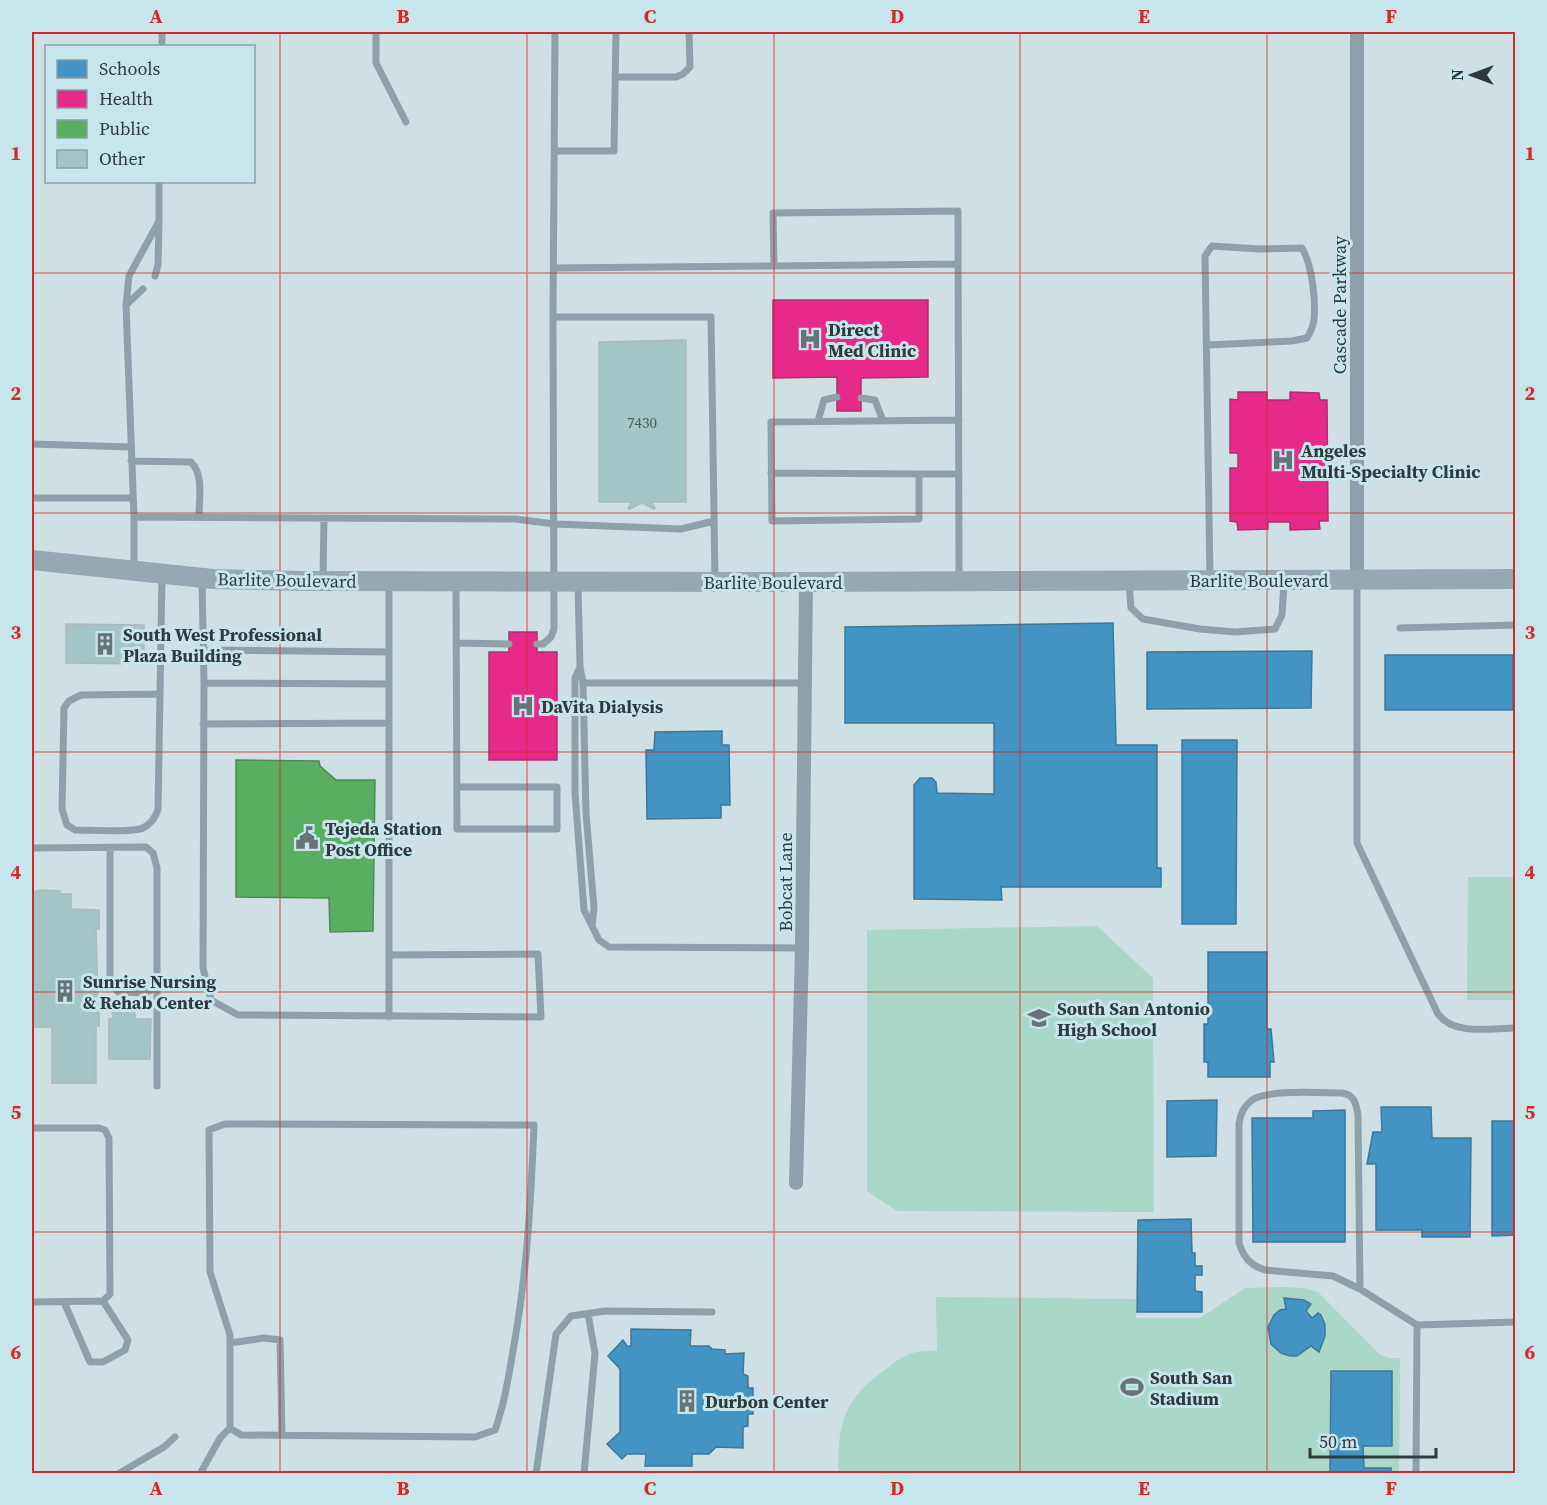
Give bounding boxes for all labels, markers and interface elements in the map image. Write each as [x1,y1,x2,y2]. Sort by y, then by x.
text: A [149,2,163,30]
text: B [396,2,410,30]
text: C [644,2,656,30]
text: D [890,2,904,30]
text: E [1138,2,1150,30]
text: F [1385,2,1397,30]
legend [45,45,255,183]
north arrow [1442,45,1502,105]
text: Schools [99,56,161,81]
text: N [1446,69,1468,81]
text: Health [99,86,153,111]
text: Public [99,116,150,141]
text: 1 [11,139,21,167]
text: 1 [1525,139,1535,167]
text: Other [99,146,146,171]
street label: Cascade Parkway [1327,235,1352,374]
place label: Direct Med Clinic [828,317,916,363]
hospital icon: Direct Med Clinic [797,326,823,352]
text: 2 [11,379,22,407]
text: 2 [1525,379,1536,407]
house number: 7430 [627,412,657,433]
place label: Angeles Multi-Specialty Clinic [1301,438,1480,484]
hospital icon: Angeles Multi-Specialty Clinic [1270,447,1296,473]
street label: Barlite Boulevard [217,566,357,594]
street label: Barlite Boulevard [1189,568,1329,593]
street label: Barlite Boulevard [703,570,843,595]
text: 3 [11,618,22,646]
text: 3 [1525,618,1536,646]
place label: South West Professional Plaza Building [123,622,322,668]
building icon: South West Professional Plaza Building [92,631,118,657]
hospital icon: DaVita Dialysis [510,693,536,719]
place label: DaVita Dialysis [541,694,663,719]
place label: Tejeda Station Post Office [325,816,442,862]
public building icon: Tejeda Station Post Office [294,825,320,851]
street label: Bobcat Lane [773,832,798,932]
text: 4 [11,858,22,886]
text: 4 [1525,858,1536,886]
place label: Sunrise Nursing & Rehab Center [83,969,217,1015]
building icon: Sunrise Nursing & Rehab Center [52,978,78,1004]
place label: South San Antonio High School [1057,996,1210,1042]
school or university icon: South San Antonio High School [1026,1005,1052,1031]
text: 5 [11,1098,22,1126]
text: 5 [1525,1098,1536,1126]
text: 6 [11,1338,22,1366]
text: 6 [1525,1338,1536,1366]
place label: South San Stadium [1150,1365,1233,1411]
sports icon: South San Stadium [1119,1374,1145,1400]
building icon: Durbon Center [674,1388,700,1414]
place label: Durbon Center [705,1389,829,1414]
scale bar [1310,1421,1436,1459]
text: 50 m [1319,1429,1357,1454]
text: A [149,1474,163,1502]
text: B [396,1474,410,1502]
text: C [644,1474,656,1502]
text: D [890,1474,904,1502]
text: E [1138,1474,1150,1502]
text: F [1385,1474,1397,1502]

